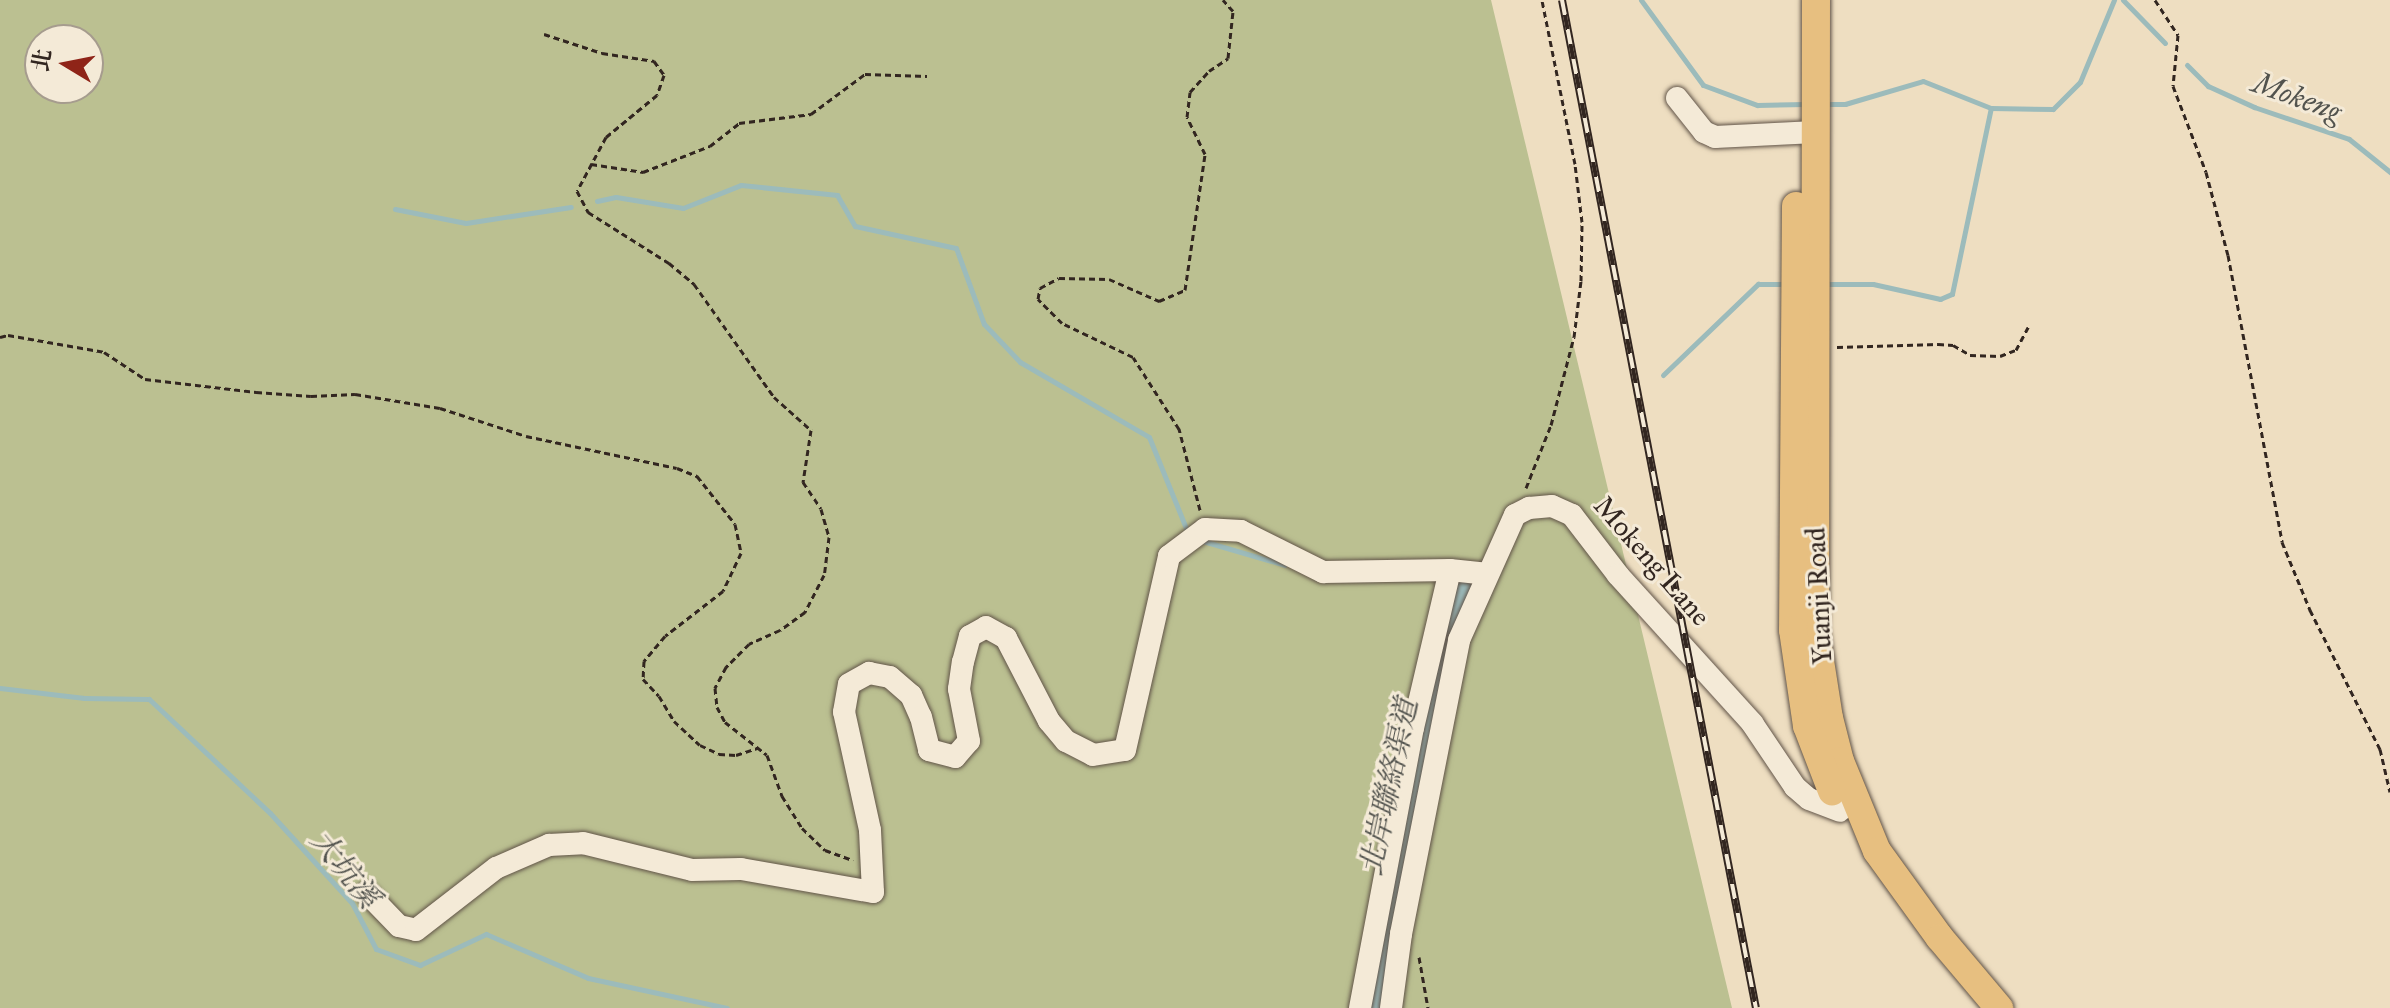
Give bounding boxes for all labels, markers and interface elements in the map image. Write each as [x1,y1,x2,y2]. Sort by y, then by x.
north arrow [24,24,104,104]
text: 北 [27,47,57,73]
water label: Mokeng [2248,64,2346,130]
street label: Mokeng Lane [1587,489,1717,633]
street label: Yuanji Road [1799,526,1839,666]
water label: 北岸聯絡渠道 [1353,695,1425,879]
water label: 大坑溪 [303,823,387,915]

